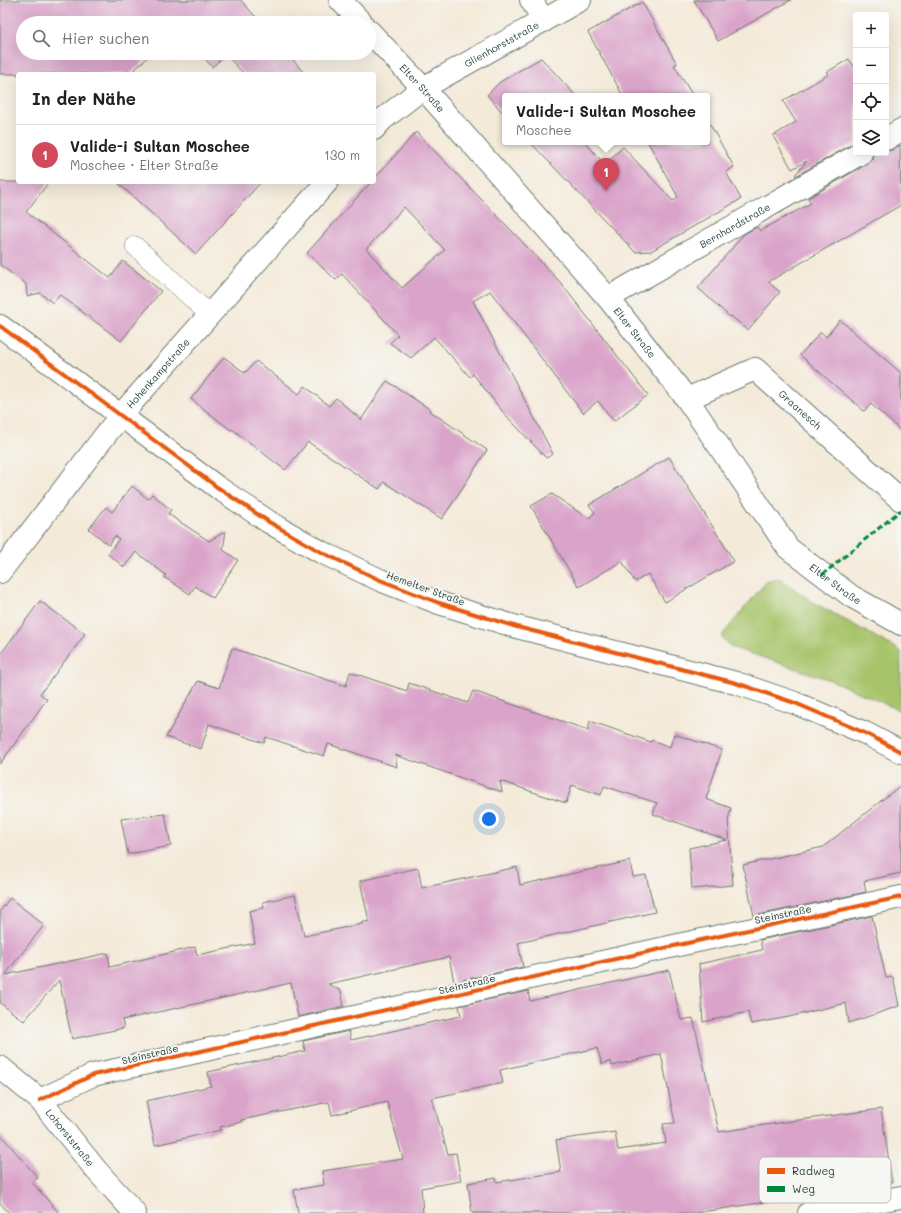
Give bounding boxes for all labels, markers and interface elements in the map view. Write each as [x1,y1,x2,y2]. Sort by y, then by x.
map controls [853,12,889,156]
button: + [853,12,889,48]
search box [16,16,376,60]
street label: Glienhorststraße [462,17,541,71]
icon: search [30,27,52,49]
text: Hier suchen [62,28,149,48]
button: − [853,48,889,84]
street label: Elter Straße [397,61,448,115]
button: locate [853,84,889,120]
text: In der Nähe [32,87,136,109]
popup [502,93,710,145]
text: Valide-i Sultan Moschee [516,101,696,121]
button: layers [853,120,889,156]
text: Moschee [516,121,572,138]
text: Valide-i Sultan Moschee [70,136,250,156]
text: 1 [42,146,48,163]
text: 130 m [324,146,360,163]
text: Moschee · Elter Straße [70,156,219,173]
pin: 1 [593,158,619,191]
street label: Bernhardstraße [697,200,773,251]
street label: Elter Straße [611,304,659,361]
street label: Hohenkampstraße [123,335,193,411]
street label: Graanesch [776,387,825,433]
street label: Elter Straße [807,560,864,607]
street label: Hemelter Straße [385,567,467,609]
your location [479,809,499,829]
street label: Steinstraße [753,901,813,927]
street label: Steinstraße [437,971,497,997]
street label: Steinstraße [120,1041,180,1067]
street label: Lohorststraße [43,1106,98,1169]
legend [759,1157,891,1203]
text: Radweg [792,1163,835,1178]
text: Weg [792,1181,815,1196]

